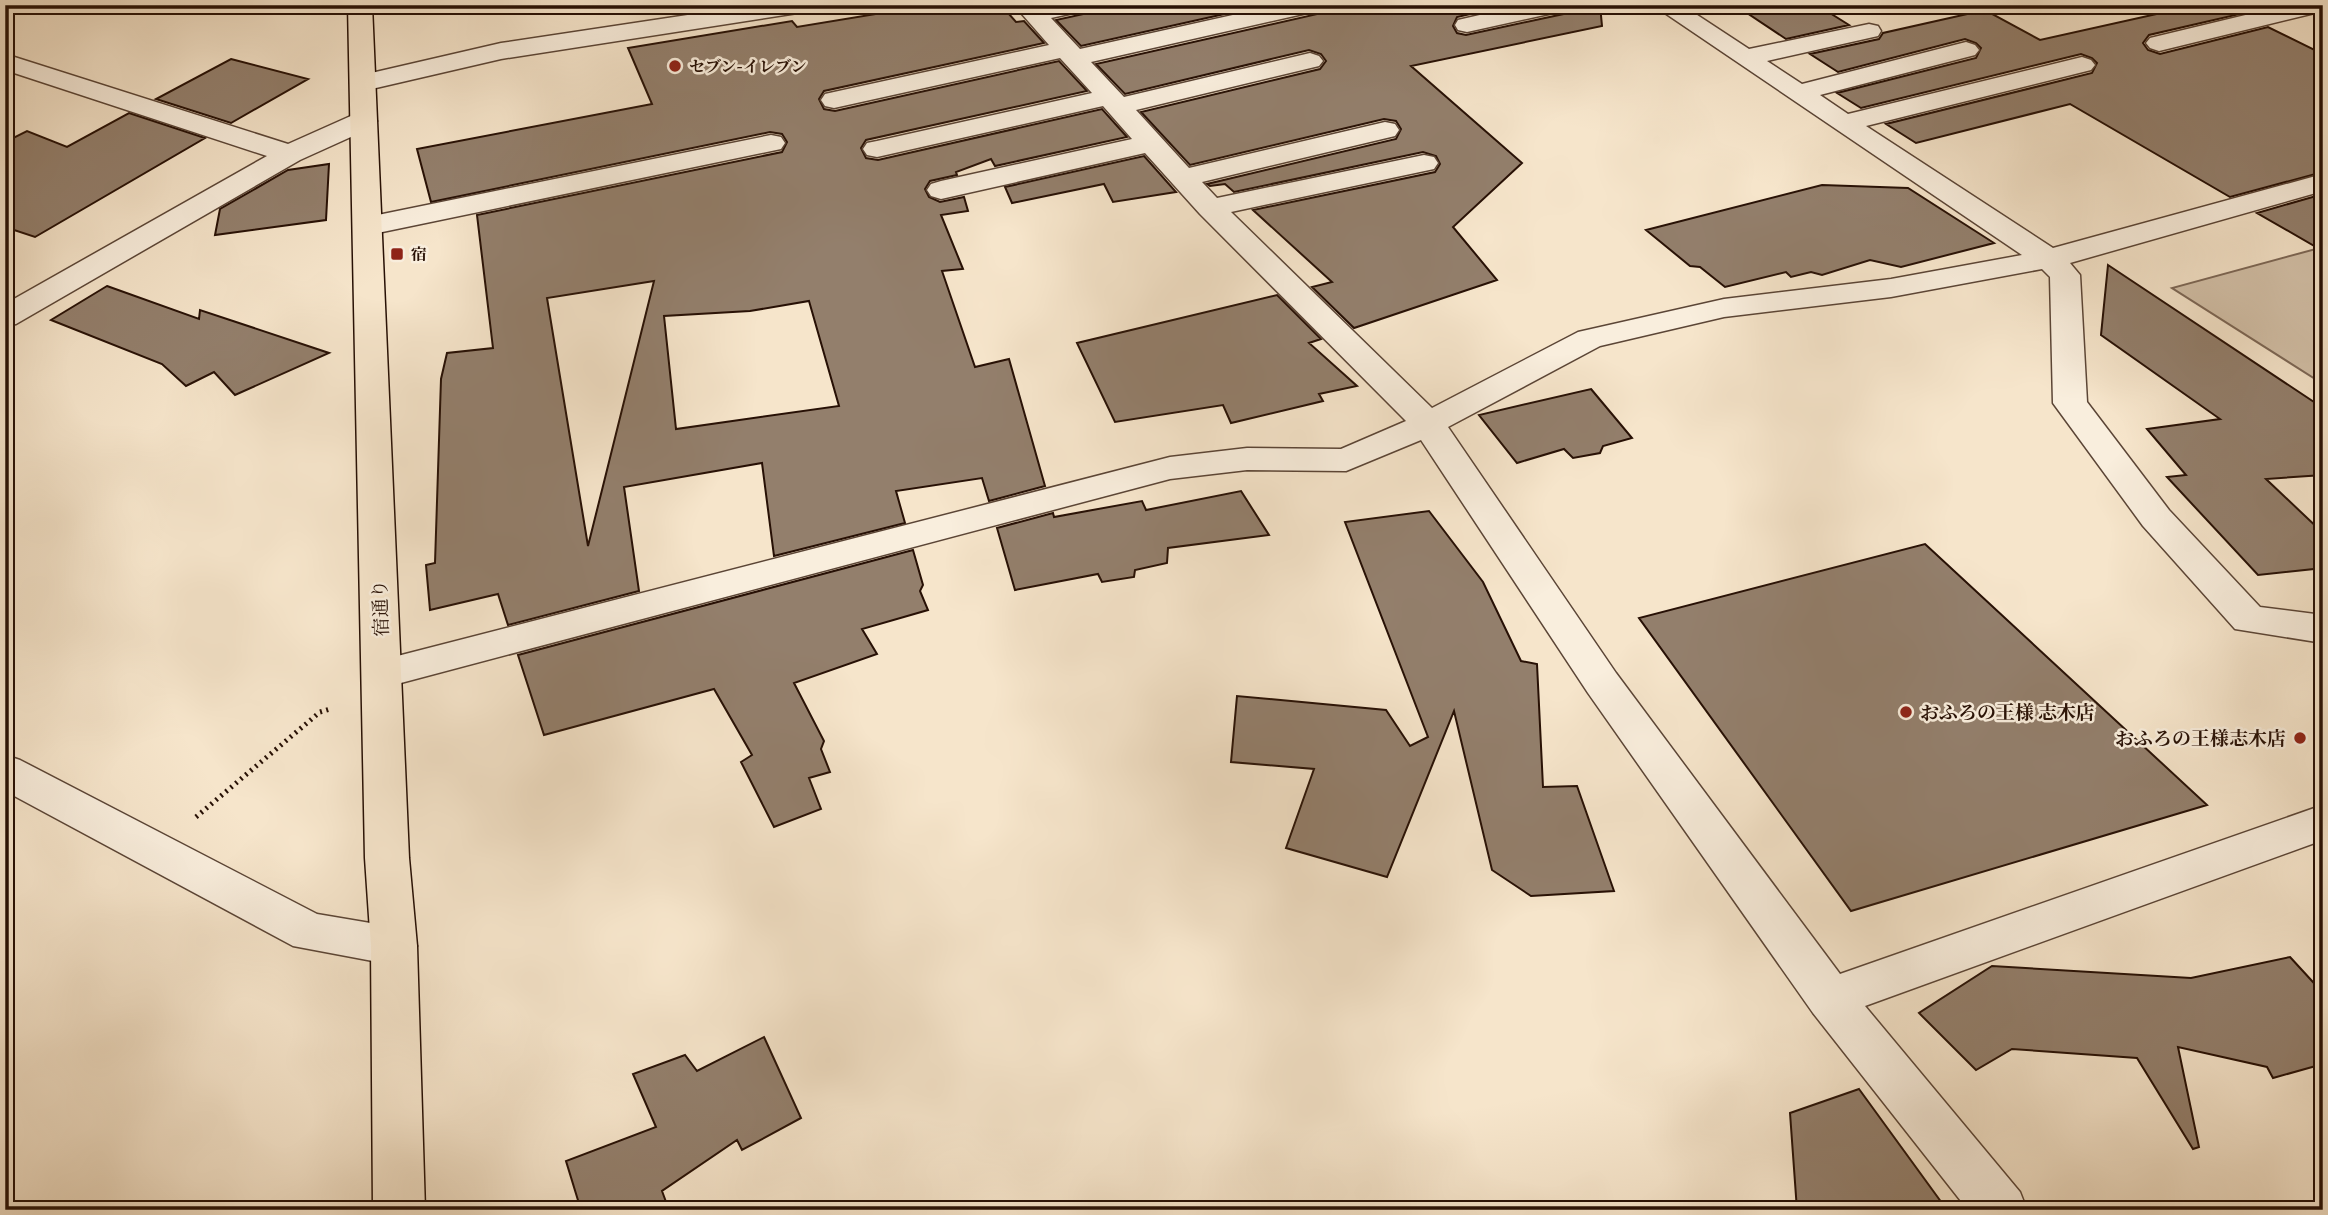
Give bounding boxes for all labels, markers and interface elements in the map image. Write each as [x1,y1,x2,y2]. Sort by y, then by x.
place label: セブン-イレブン [689,57,806,79]
marker: セブン-イレブン [667,58,683,74]
place label: 宿 [411,245,427,267]
marker: 宿 [389,246,405,262]
street label: 宿通り [368,579,396,637]
place label: おふろの王様 志木店 [1920,701,2095,727]
marker: おふろの王様 志木店 [1898,704,1914,720]
place label: おふろの王様志木店 [2115,727,2286,753]
marker: おふろの王様志木店 [2292,730,2308,746]

